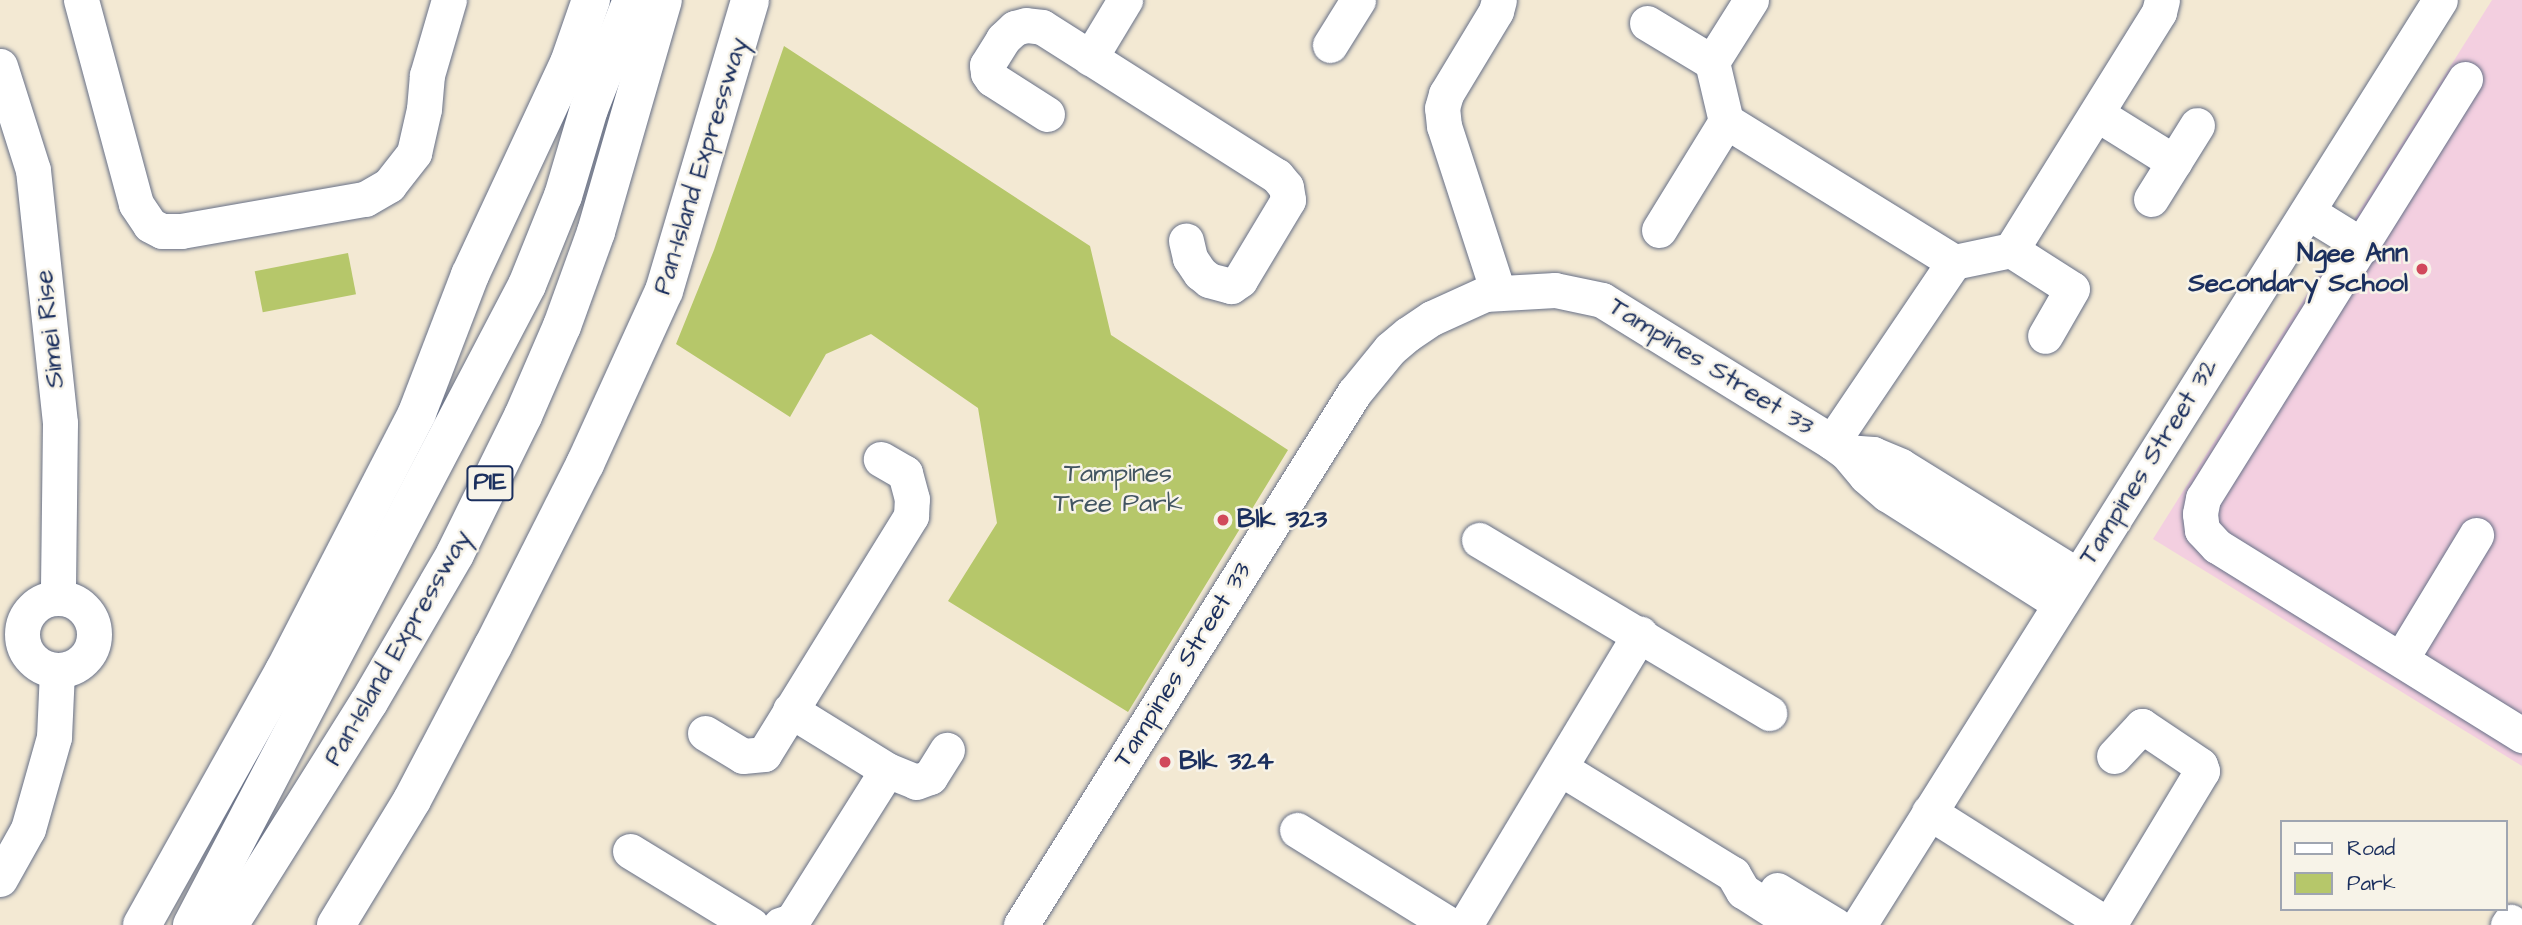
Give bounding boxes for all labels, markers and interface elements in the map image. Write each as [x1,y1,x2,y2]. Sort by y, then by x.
street label: Pan-Island Expressway [647,34,755,298]
place label: Ngee Ann Secondary School [2188,238,2408,300]
marker: Ngee Ann Secondary School [2414,261,2430,277]
street label: Simei Rise [28,268,72,390]
street label: Tampines Street 33 [1603,291,1819,443]
street label: Tampines Street 32 [2073,353,2225,571]
park label: Tampines Tree Park [1053,458,1183,520]
road number: PIE [466,462,514,504]
place label: Blk 323 [1237,504,1327,536]
marker: Blk 323 [1215,512,1231,528]
street label: Pan-Island Expressway [318,525,478,771]
street label: Tampines Street 33 [1107,557,1259,773]
place label: Blk 324 [1179,746,1274,778]
marker: Blk 324 [1157,754,1173,770]
legend [2280,820,2508,911]
text: Road [2347,834,2395,863]
text: Park [2347,869,2396,898]

